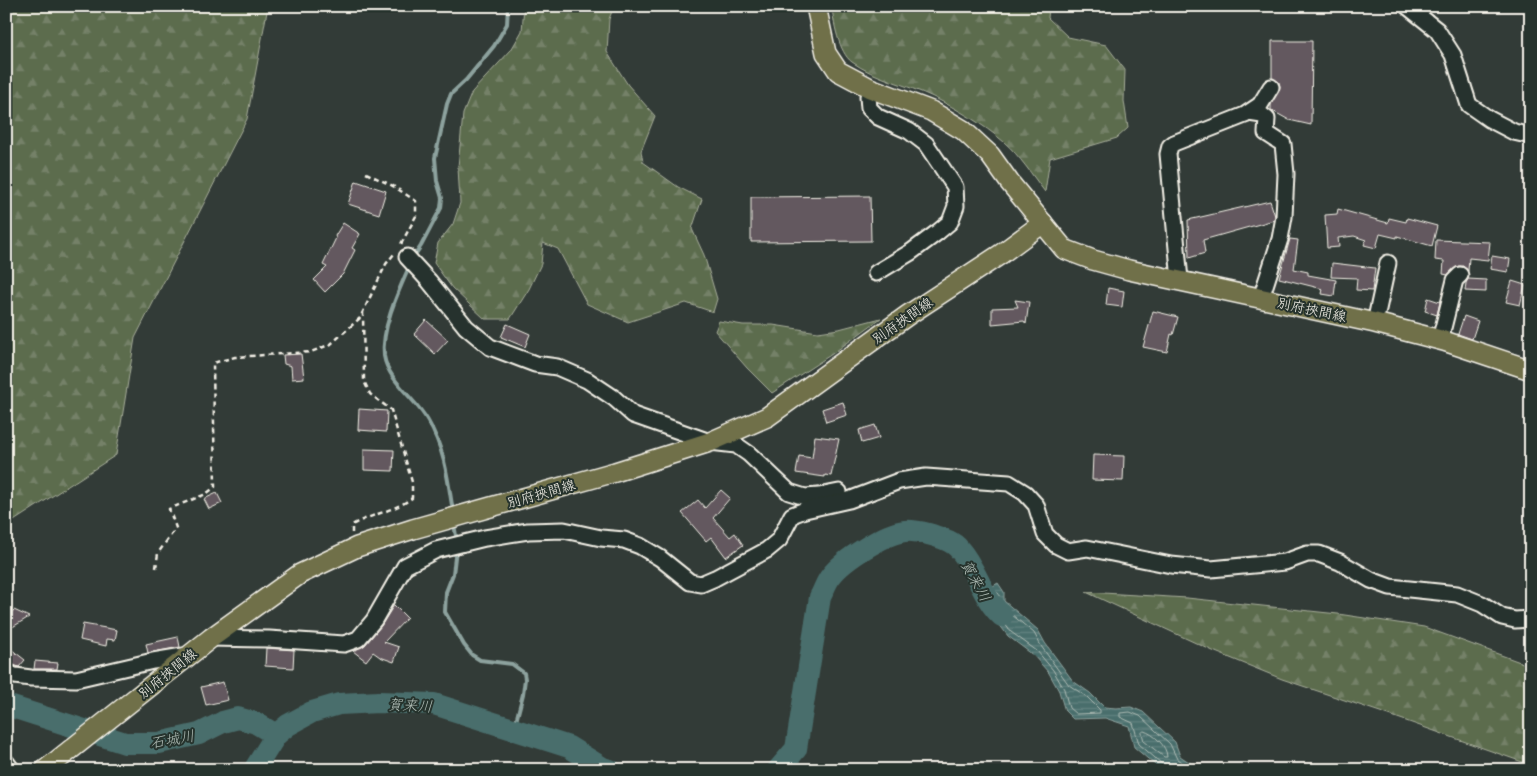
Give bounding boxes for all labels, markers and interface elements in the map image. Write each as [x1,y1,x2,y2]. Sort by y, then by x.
street label: 別府挾間線 [867,291,937,349]
street label: 別府挾間線 [1276,291,1348,327]
street label: 別府挾間線 [504,473,578,513]
water label: 賀来川 [956,555,998,605]
street label: 別府挾間線 [133,643,201,703]
water label: 賀来川 [387,691,433,717]
water label: 石城川 [148,723,196,753]

